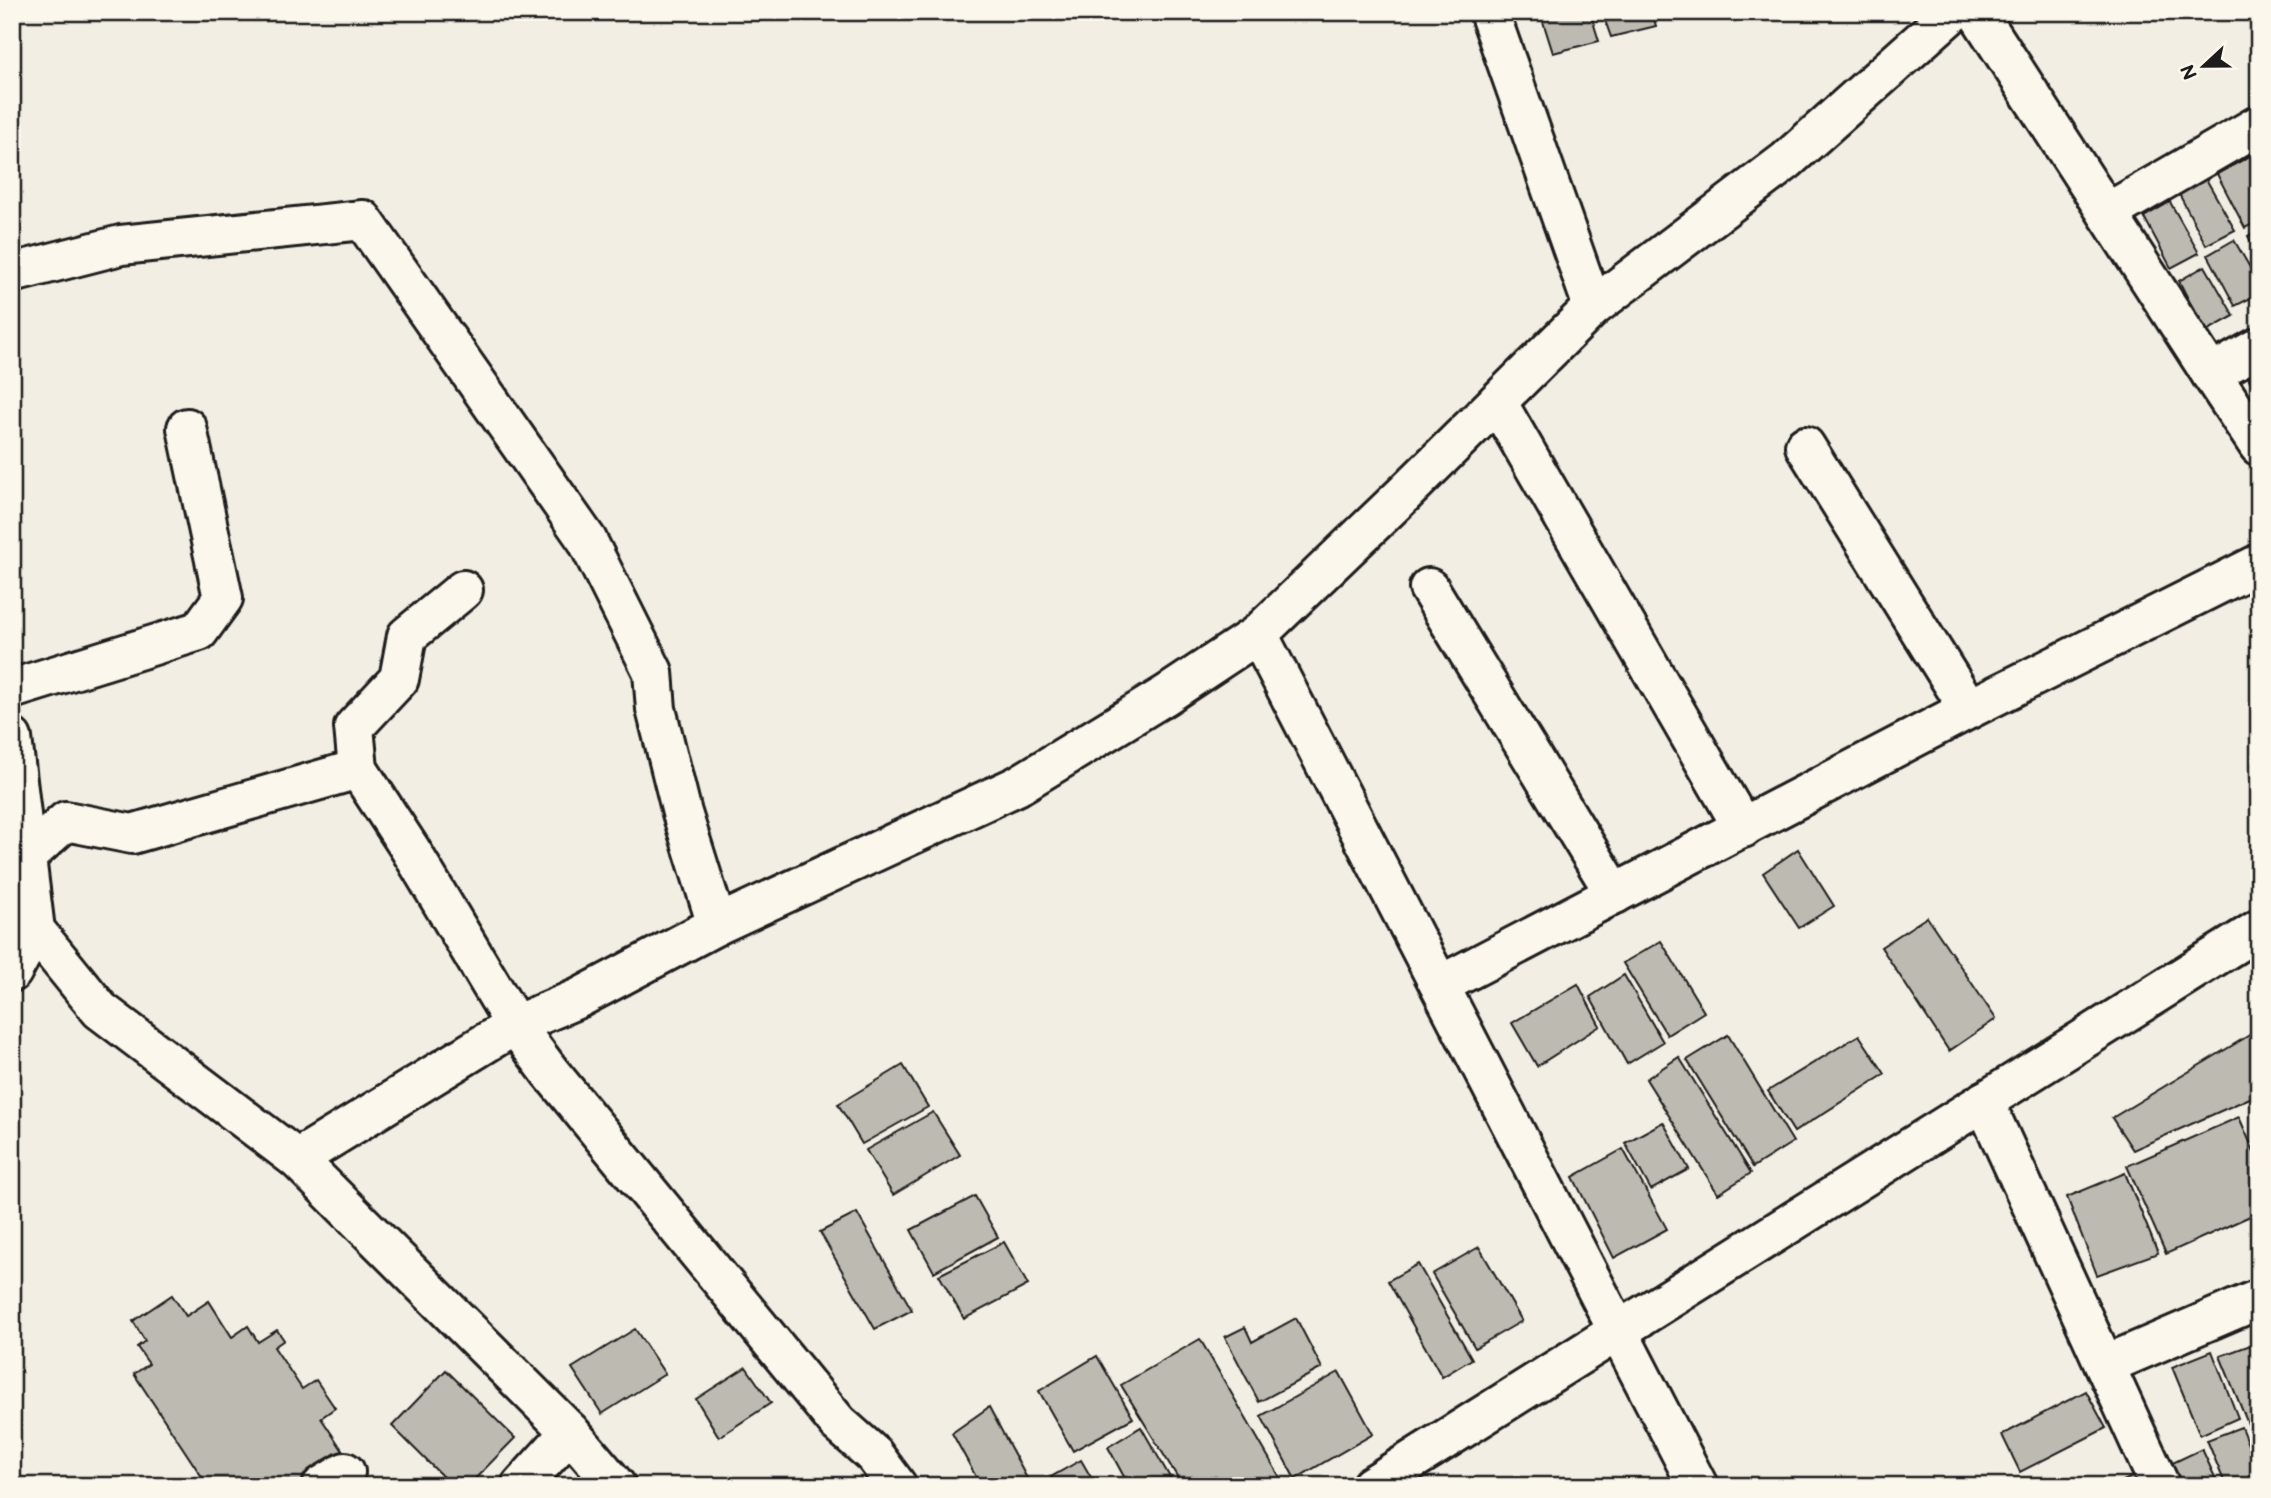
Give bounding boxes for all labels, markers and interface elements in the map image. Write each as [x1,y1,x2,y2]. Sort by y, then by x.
north arrow [2170,32,2240,102]
text: N [2176,61,2203,83]

